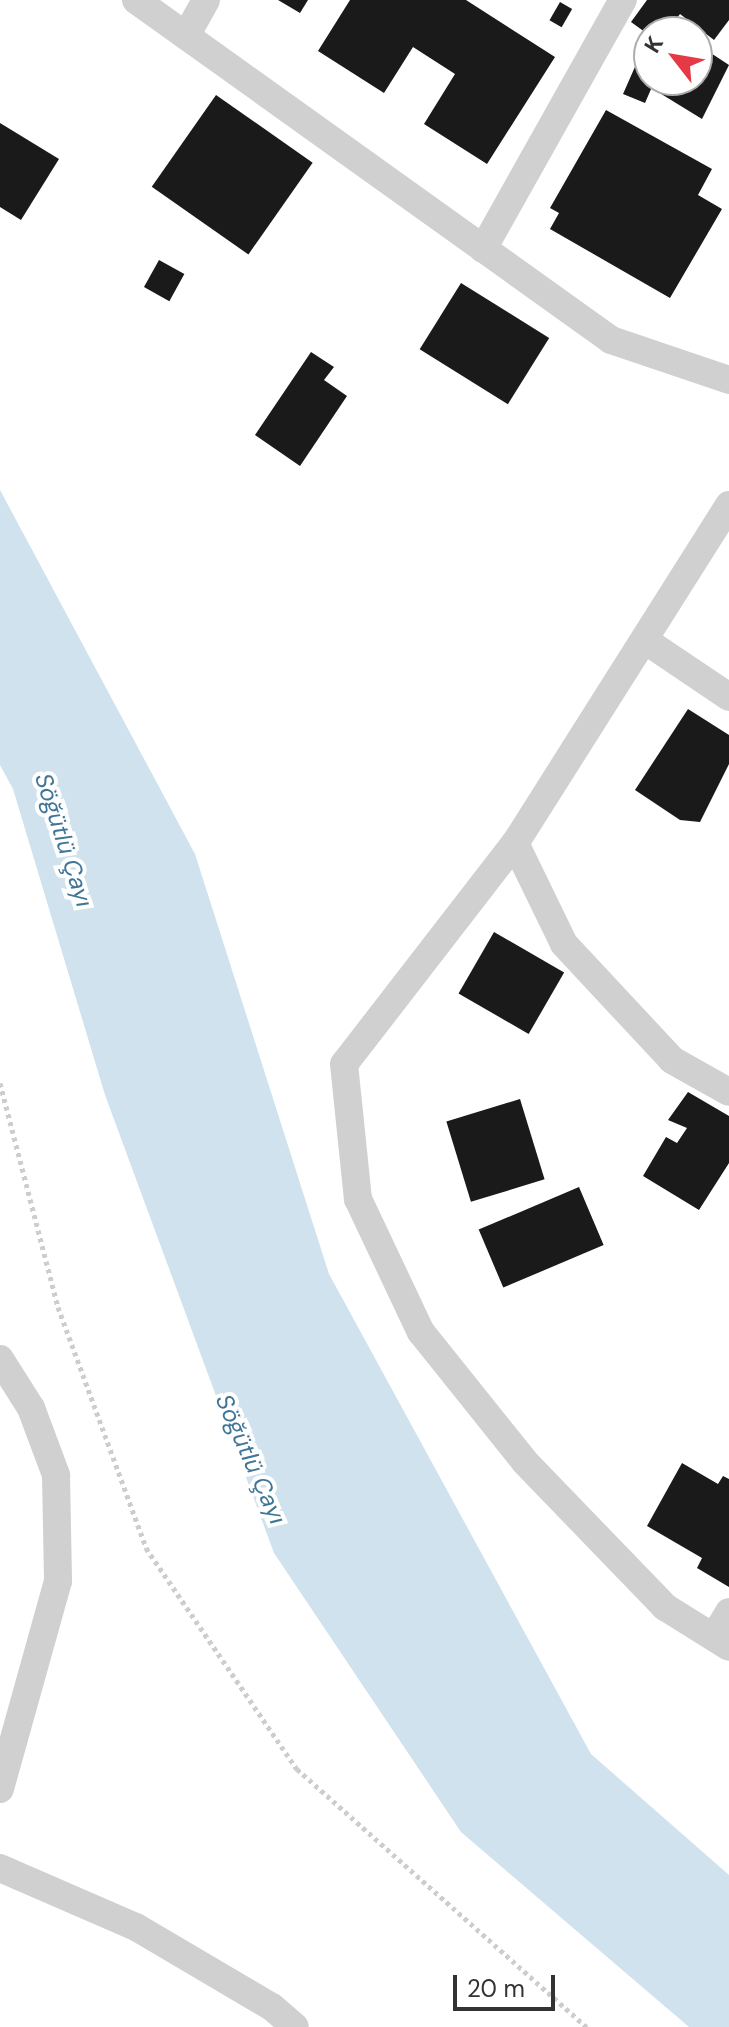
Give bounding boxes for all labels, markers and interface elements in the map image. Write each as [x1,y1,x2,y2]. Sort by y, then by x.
north arrow [633,16,713,96]
text: K [638,31,670,58]
water label: Söğütlü Çayı [29,769,99,911]
water label: Söğütlü Çayı [210,1390,292,1528]
scale bar [457,1959,559,2009]
text: 20 m [467,1973,525,2004]

